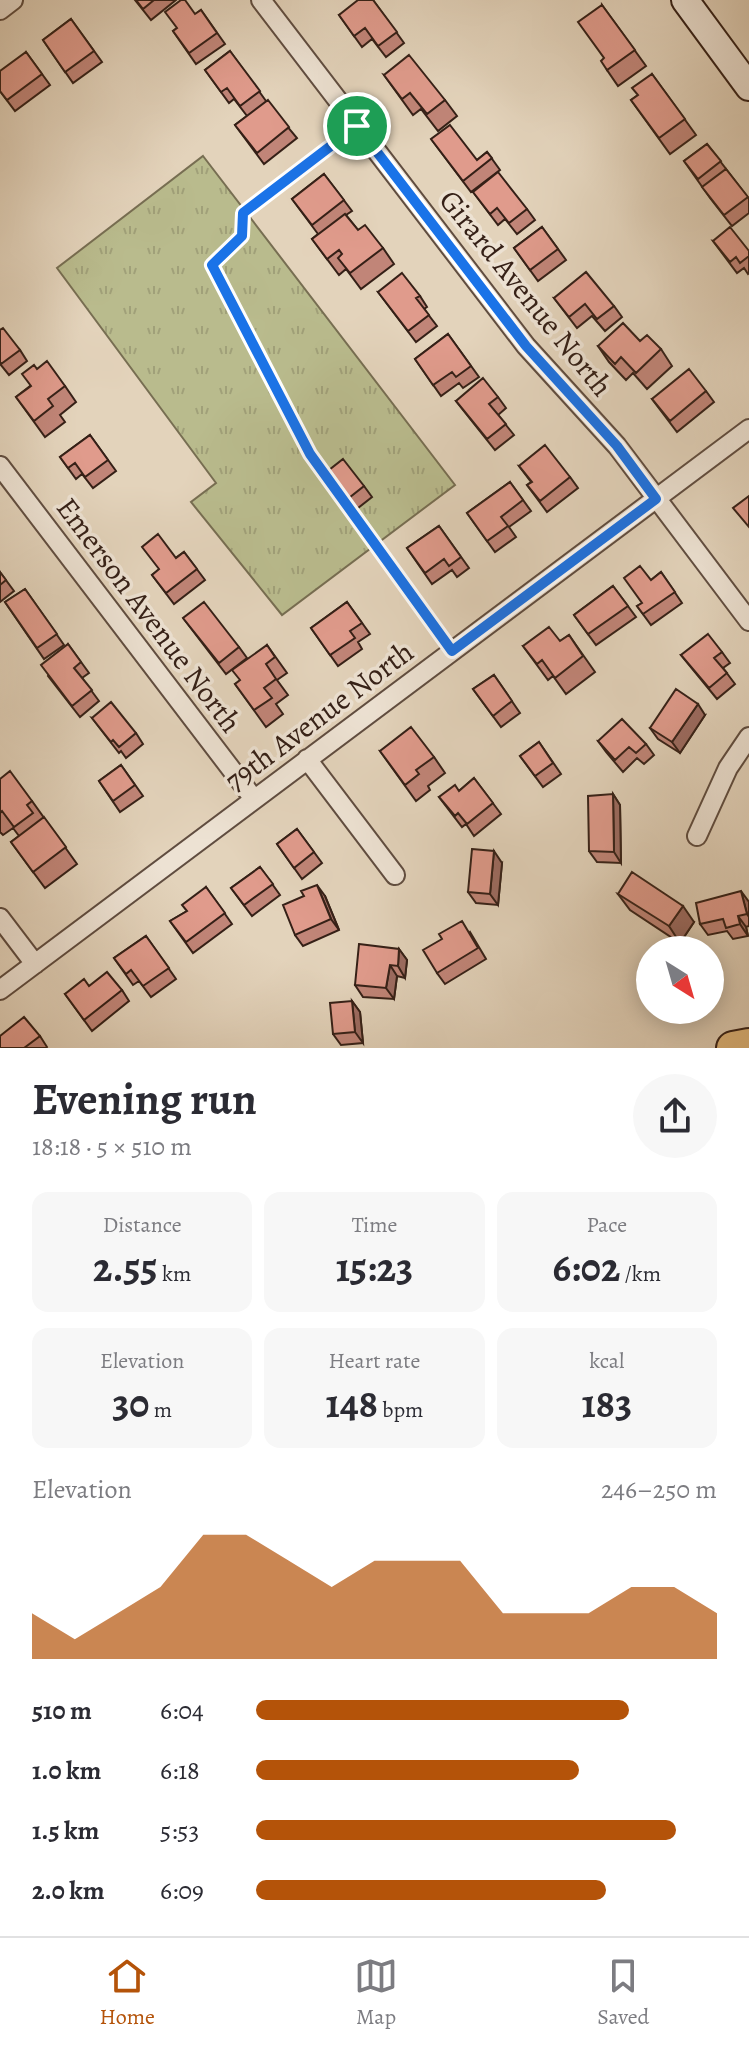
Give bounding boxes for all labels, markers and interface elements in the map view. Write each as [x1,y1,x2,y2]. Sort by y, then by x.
pin [323,92,391,160]
icon: arrive [335,104,379,148]
street label: Girard Avenue North [430,181,622,405]
street label: Emerson Avenue North [47,489,251,741]
street label: 79th Avenue North [216,632,422,800]
north arrow [636,936,724,1024]
map controls [636,936,724,1024]
text: Evening run [32,1069,257,1129]
button: share [633,1074,717,1158]
text: 18:18 · 5 × 510 m [32,1129,192,1164]
text: Distance [103,1210,182,1240]
text: Time [352,1210,397,1240]
text: Pace [586,1210,627,1240]
text: 2.55 [93,1240,158,1295]
text: 15:23 [336,1240,413,1295]
text: 6:02 [553,1240,620,1295]
text: km [158,1259,191,1289]
text: /km [620,1259,661,1289]
text: Elevation [100,1346,184,1376]
text: Heart rate [329,1346,420,1376]
text: kcal [589,1346,624,1376]
text: 30 [112,1376,149,1431]
text: 148 [326,1376,378,1431]
text: 183 [581,1376,632,1431]
text: m [149,1395,172,1425]
text: bpm [378,1395,423,1425]
text: Elevation [32,1472,132,1507]
text: 246–250 m [601,1472,717,1507]
text: 510 m [32,1693,92,1728]
text: 6:04 [160,1693,204,1728]
text: 1.0 km [32,1753,101,1788]
text: 6:18 [160,1753,200,1788]
text: 1.5 km [32,1813,99,1848]
text: 5:53 [160,1813,199,1848]
text: 2.0 km [32,1873,105,1908]
text: 6:09 [160,1873,204,1908]
tab: Home [100,1954,155,2032]
tab: Map [354,1954,398,2032]
tab: Saved [597,1954,649,2032]

